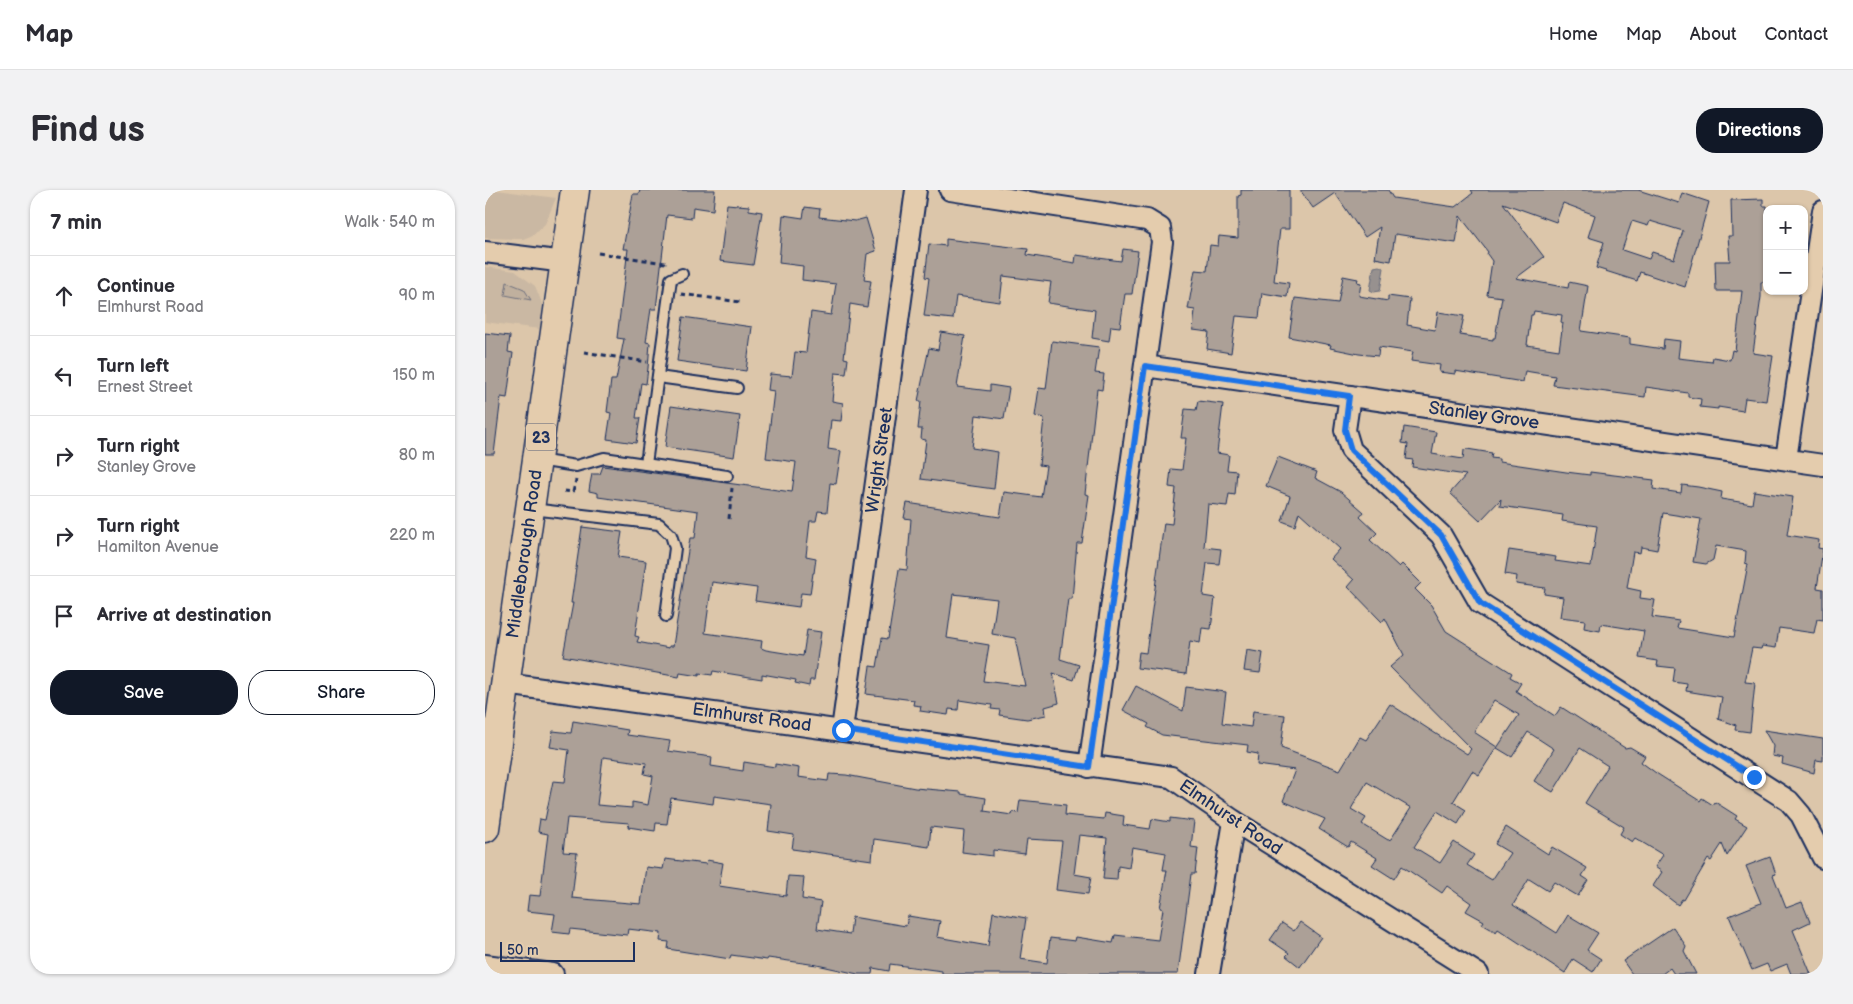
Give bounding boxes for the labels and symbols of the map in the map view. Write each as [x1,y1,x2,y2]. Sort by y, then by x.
street label: Stanley Grove [1427,397,1541,434]
street label: Wright Street [862,405,897,514]
road number: 23 [526,423,556,450]
street label: Middleborough Road [502,468,547,640]
street label: Elmhurst Road [691,699,813,736]
route start [832,719,855,742]
route end [1743,766,1766,789]
street label: Elmhurst Road [1175,775,1286,860]
scale bar [500,939,635,962]

